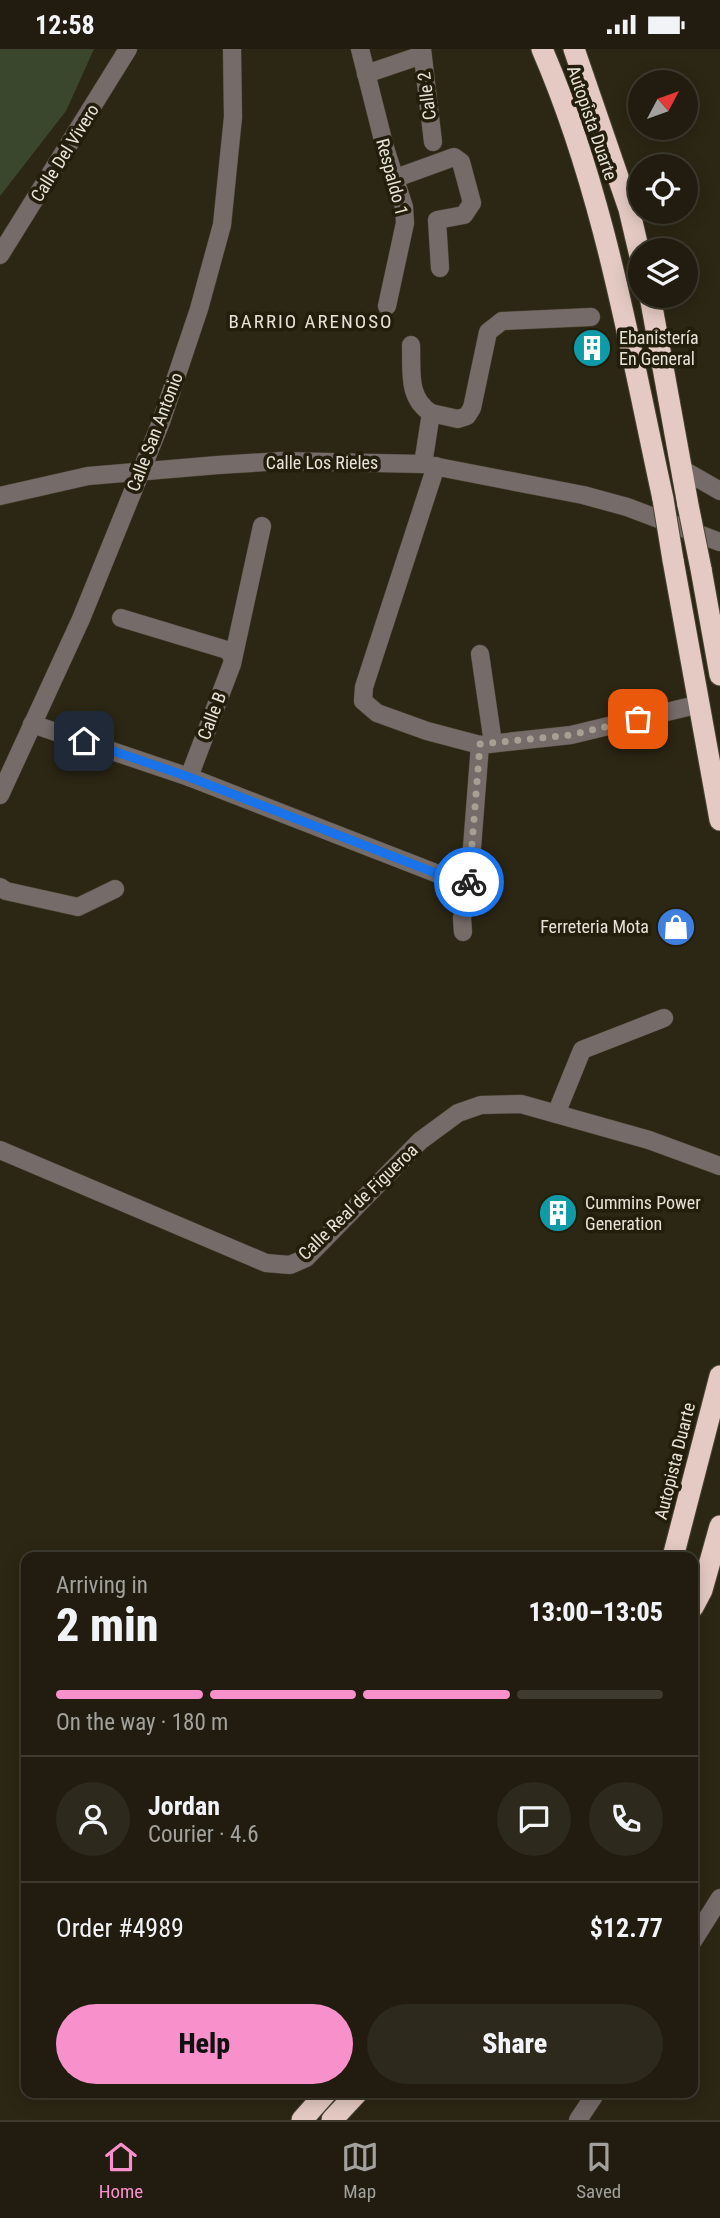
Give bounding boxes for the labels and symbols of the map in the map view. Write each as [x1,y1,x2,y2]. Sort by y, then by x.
street label: Autopista Duarte [563,63,622,183]
north arrow [628,70,698,140]
street label: Calle 2 [413,71,440,121]
street label: Calle Del Vivero [26,100,103,205]
street label: Respaldo 1 [372,136,413,218]
district label: BARRIO ARENOSO [229,310,393,333]
building icon: Ebanistería En General [571,327,613,369]
place label: Ebanistería En General [619,327,699,369]
street label: Calle San Antonio [122,369,187,494]
street label: Calle Los Rieles [266,452,378,473]
street label: Calle B [193,689,230,743]
pin [608,689,668,749]
pin [54,711,114,771]
courier [434,847,504,917]
shop icon: Ferreteria Mota [655,906,697,948]
place label: Ferreteria Mota [540,916,649,937]
street label: Calle Real de Figueroa [294,1139,422,1264]
building icon: Cummins Power Generation [537,1192,579,1234]
place label: Cummins Power Generation [585,1192,701,1234]
street label: Autopista Duarte [650,1400,699,1522]

